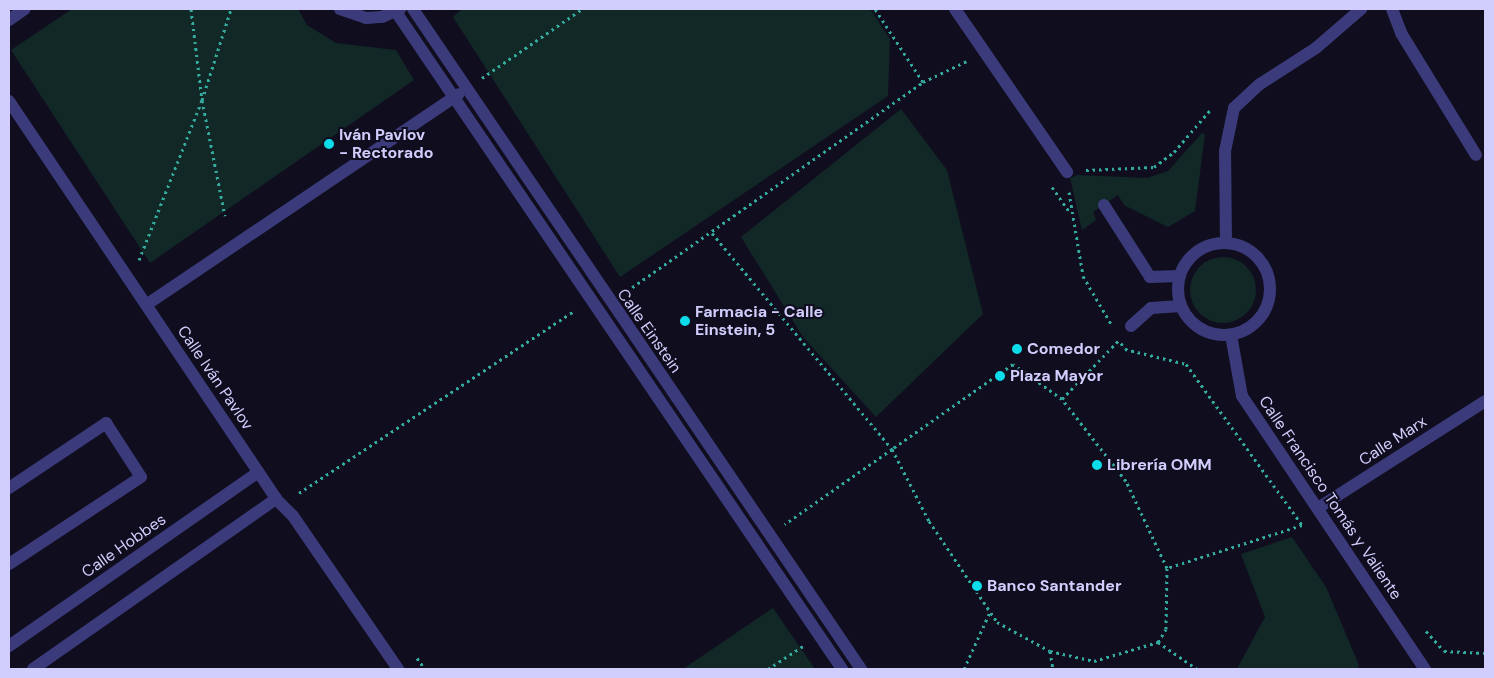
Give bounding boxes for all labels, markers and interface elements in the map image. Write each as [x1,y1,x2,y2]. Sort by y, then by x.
place label: Iván Pavlov - Rectorado [339,125,433,163]
marker: Iván Pavlov - Rectorado [323,138,335,150]
street label: Calle Einstein [613,285,685,377]
place label: Farmacia - Calle Einstein, 5 [695,302,823,340]
marker: Farmacia - Calle Einstein, 5 [679,315,691,327]
street label: Calle Iván Pavlov [173,322,257,434]
place label: Comedor [1027,339,1100,359]
marker: Comedor [1011,343,1023,355]
place label: Plaza Mayor [1010,366,1103,386]
marker: Plaza Mayor [994,370,1006,382]
street label: Calle Francisco Tomás y Valiente [1254,392,1406,604]
street label: Calle Marx [1356,412,1430,470]
place label: Librería OMM [1107,455,1212,475]
marker: Librería OMM [1091,459,1103,471]
street label: Calle Hobbes [78,510,170,582]
place label: Banco Santander [987,576,1121,596]
marker: Banco Santander [971,580,983,592]

